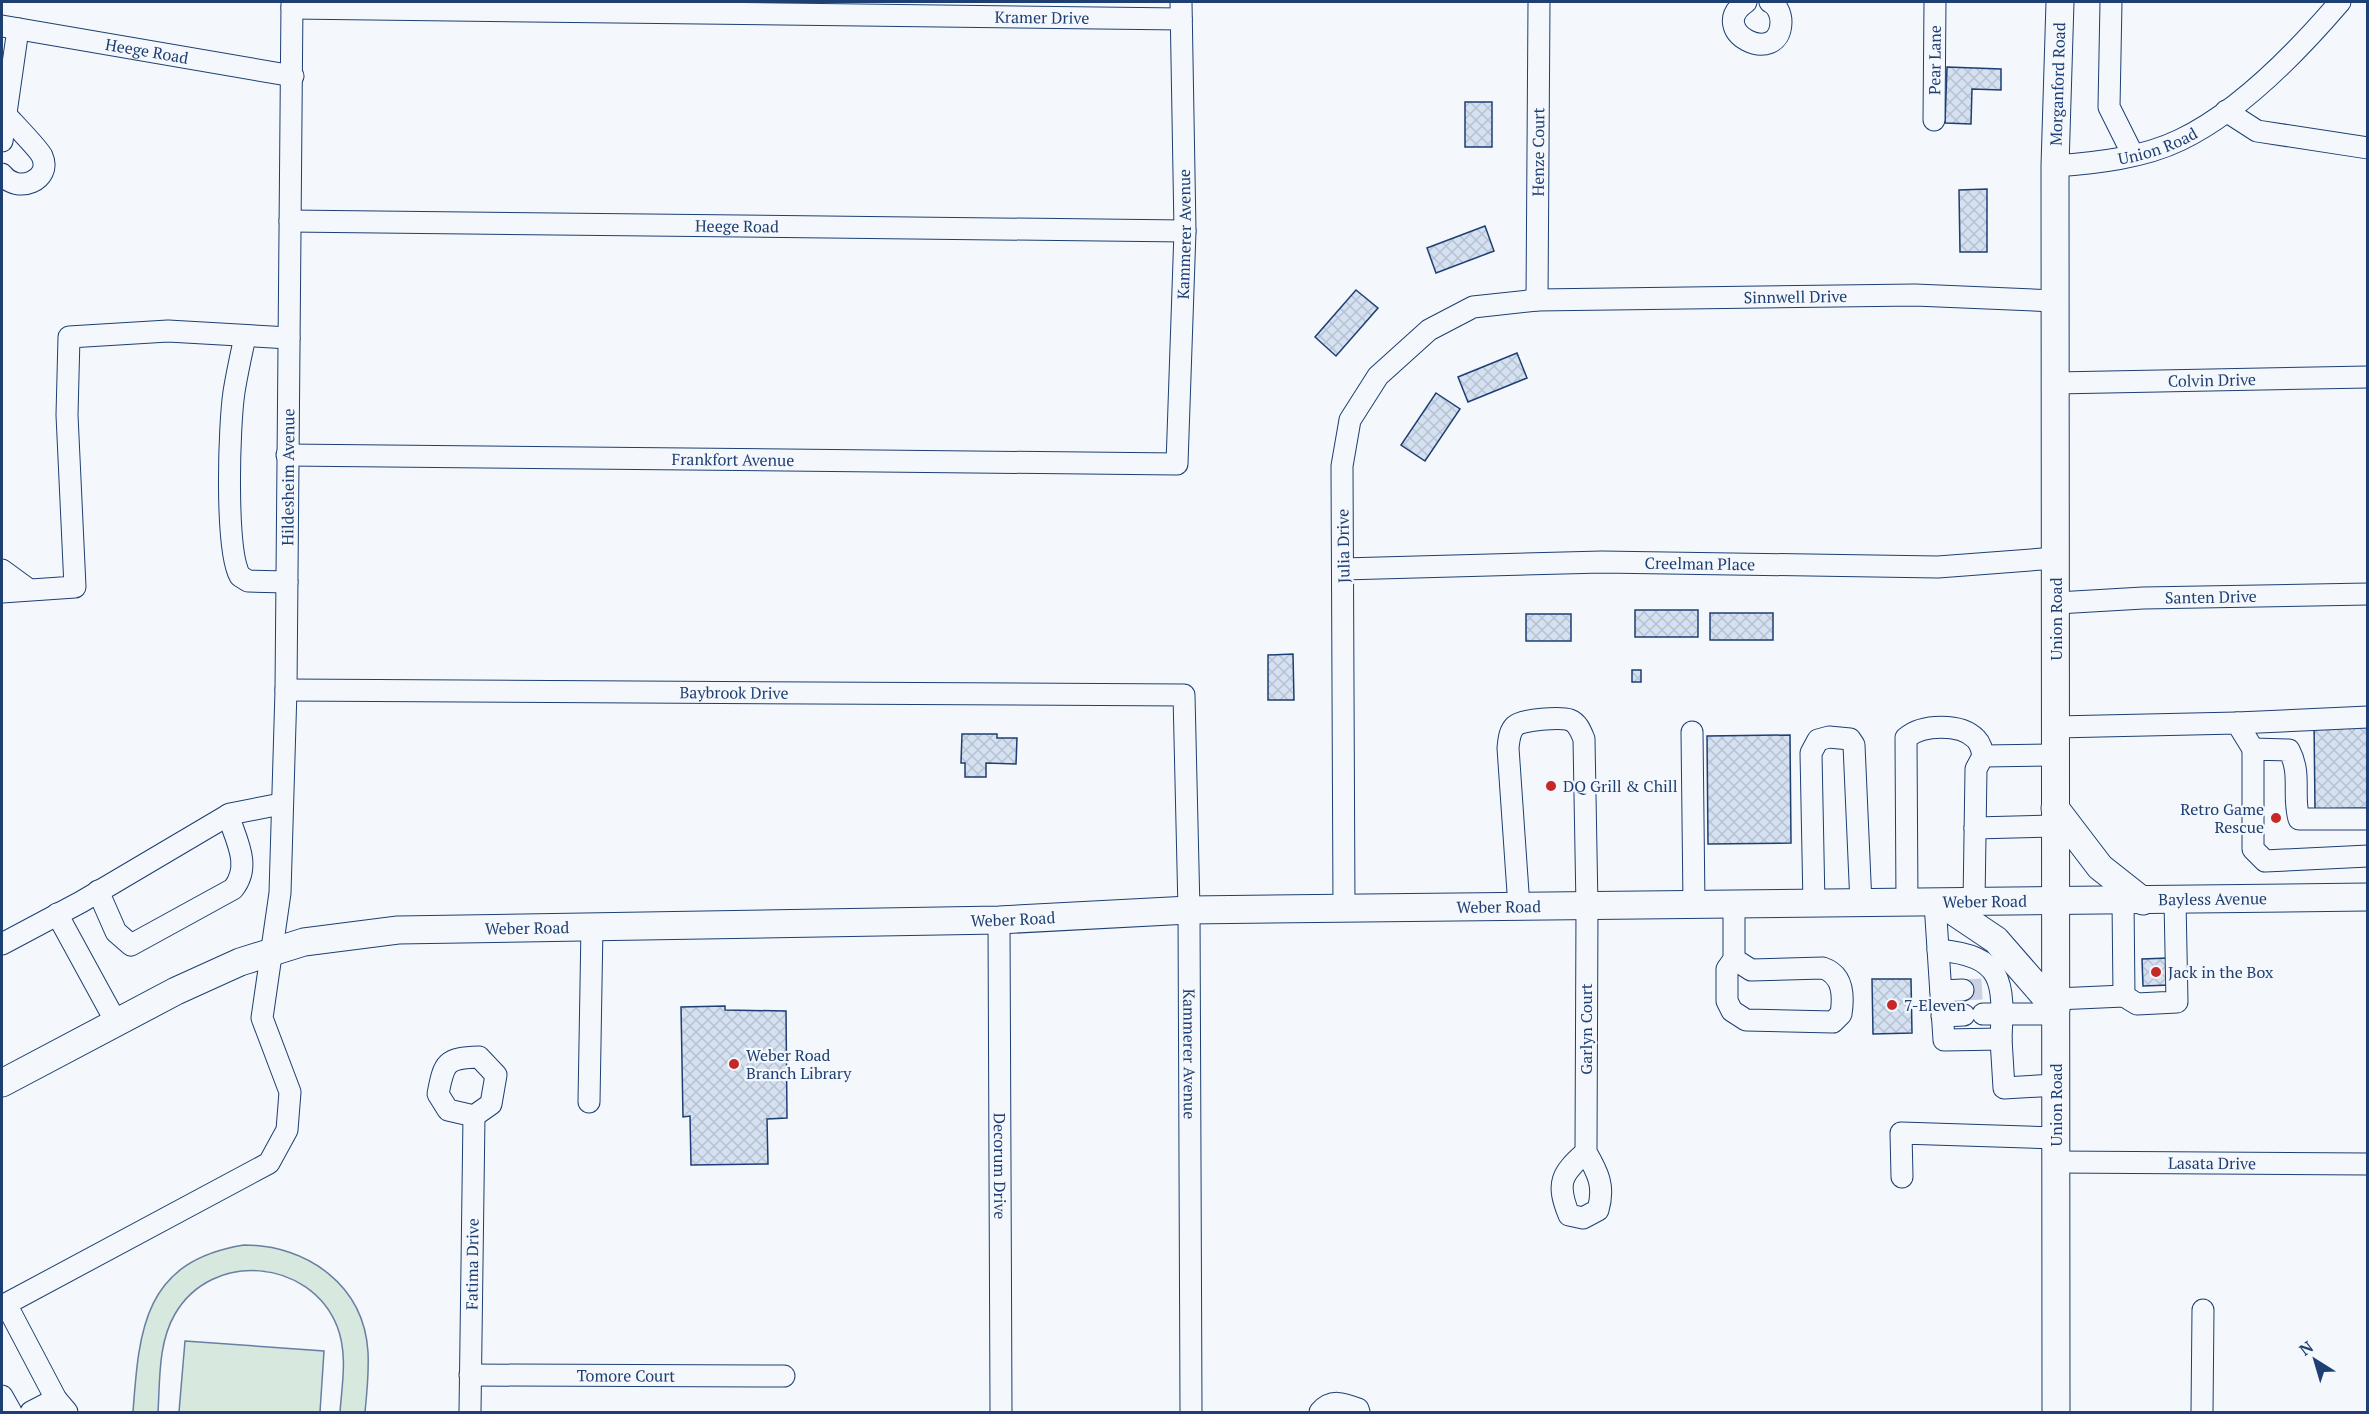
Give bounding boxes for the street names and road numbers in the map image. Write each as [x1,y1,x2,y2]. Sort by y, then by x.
street label: Kramer Drive [994,6,1089,29]
street label: Morganford Road [2045,22,2070,146]
street label: Pear Lane [1923,25,1946,95]
street label: Heege Road [104,33,190,69]
street label: Henze Court [1527,107,1549,197]
street label: Union Road [2116,122,2201,170]
street label: Kammerer Avenue [1172,169,1196,300]
street label: Heege Road [695,215,779,237]
street label: Sinnwell Drive [1743,285,1847,308]
street label: Colvin Drive [2168,368,2256,392]
street label: Hildesheim Avenue [276,408,299,546]
street label: Frankfort Avenue [671,448,795,471]
street label: Julia Drive [1331,509,1355,583]
street label: Creelman Place [1645,552,1755,575]
street label: Union Road [2045,577,2067,661]
street label: Santen Drive [2165,585,2257,609]
street label: Baybrook Drive [679,681,789,704]
street label: Bayless Avenue [2158,887,2267,910]
street label: Weber Road [1942,890,2027,913]
street label: Weber Road [1456,895,1541,918]
street label: Weber Road [971,906,1056,931]
street label: Weber Road [485,916,570,940]
street label: Garlyn Court [1575,983,1597,1075]
street label: Kammerer Avenue [1178,989,1201,1119]
street label: Union Road [2045,1063,2067,1147]
street label: Decorum Drive [989,1113,1011,1219]
street label: Lasata Drive [2168,1152,2256,1174]
street label: Fatima Drive [460,1218,484,1310]
street label: Tomore Court [577,1364,675,1387]

